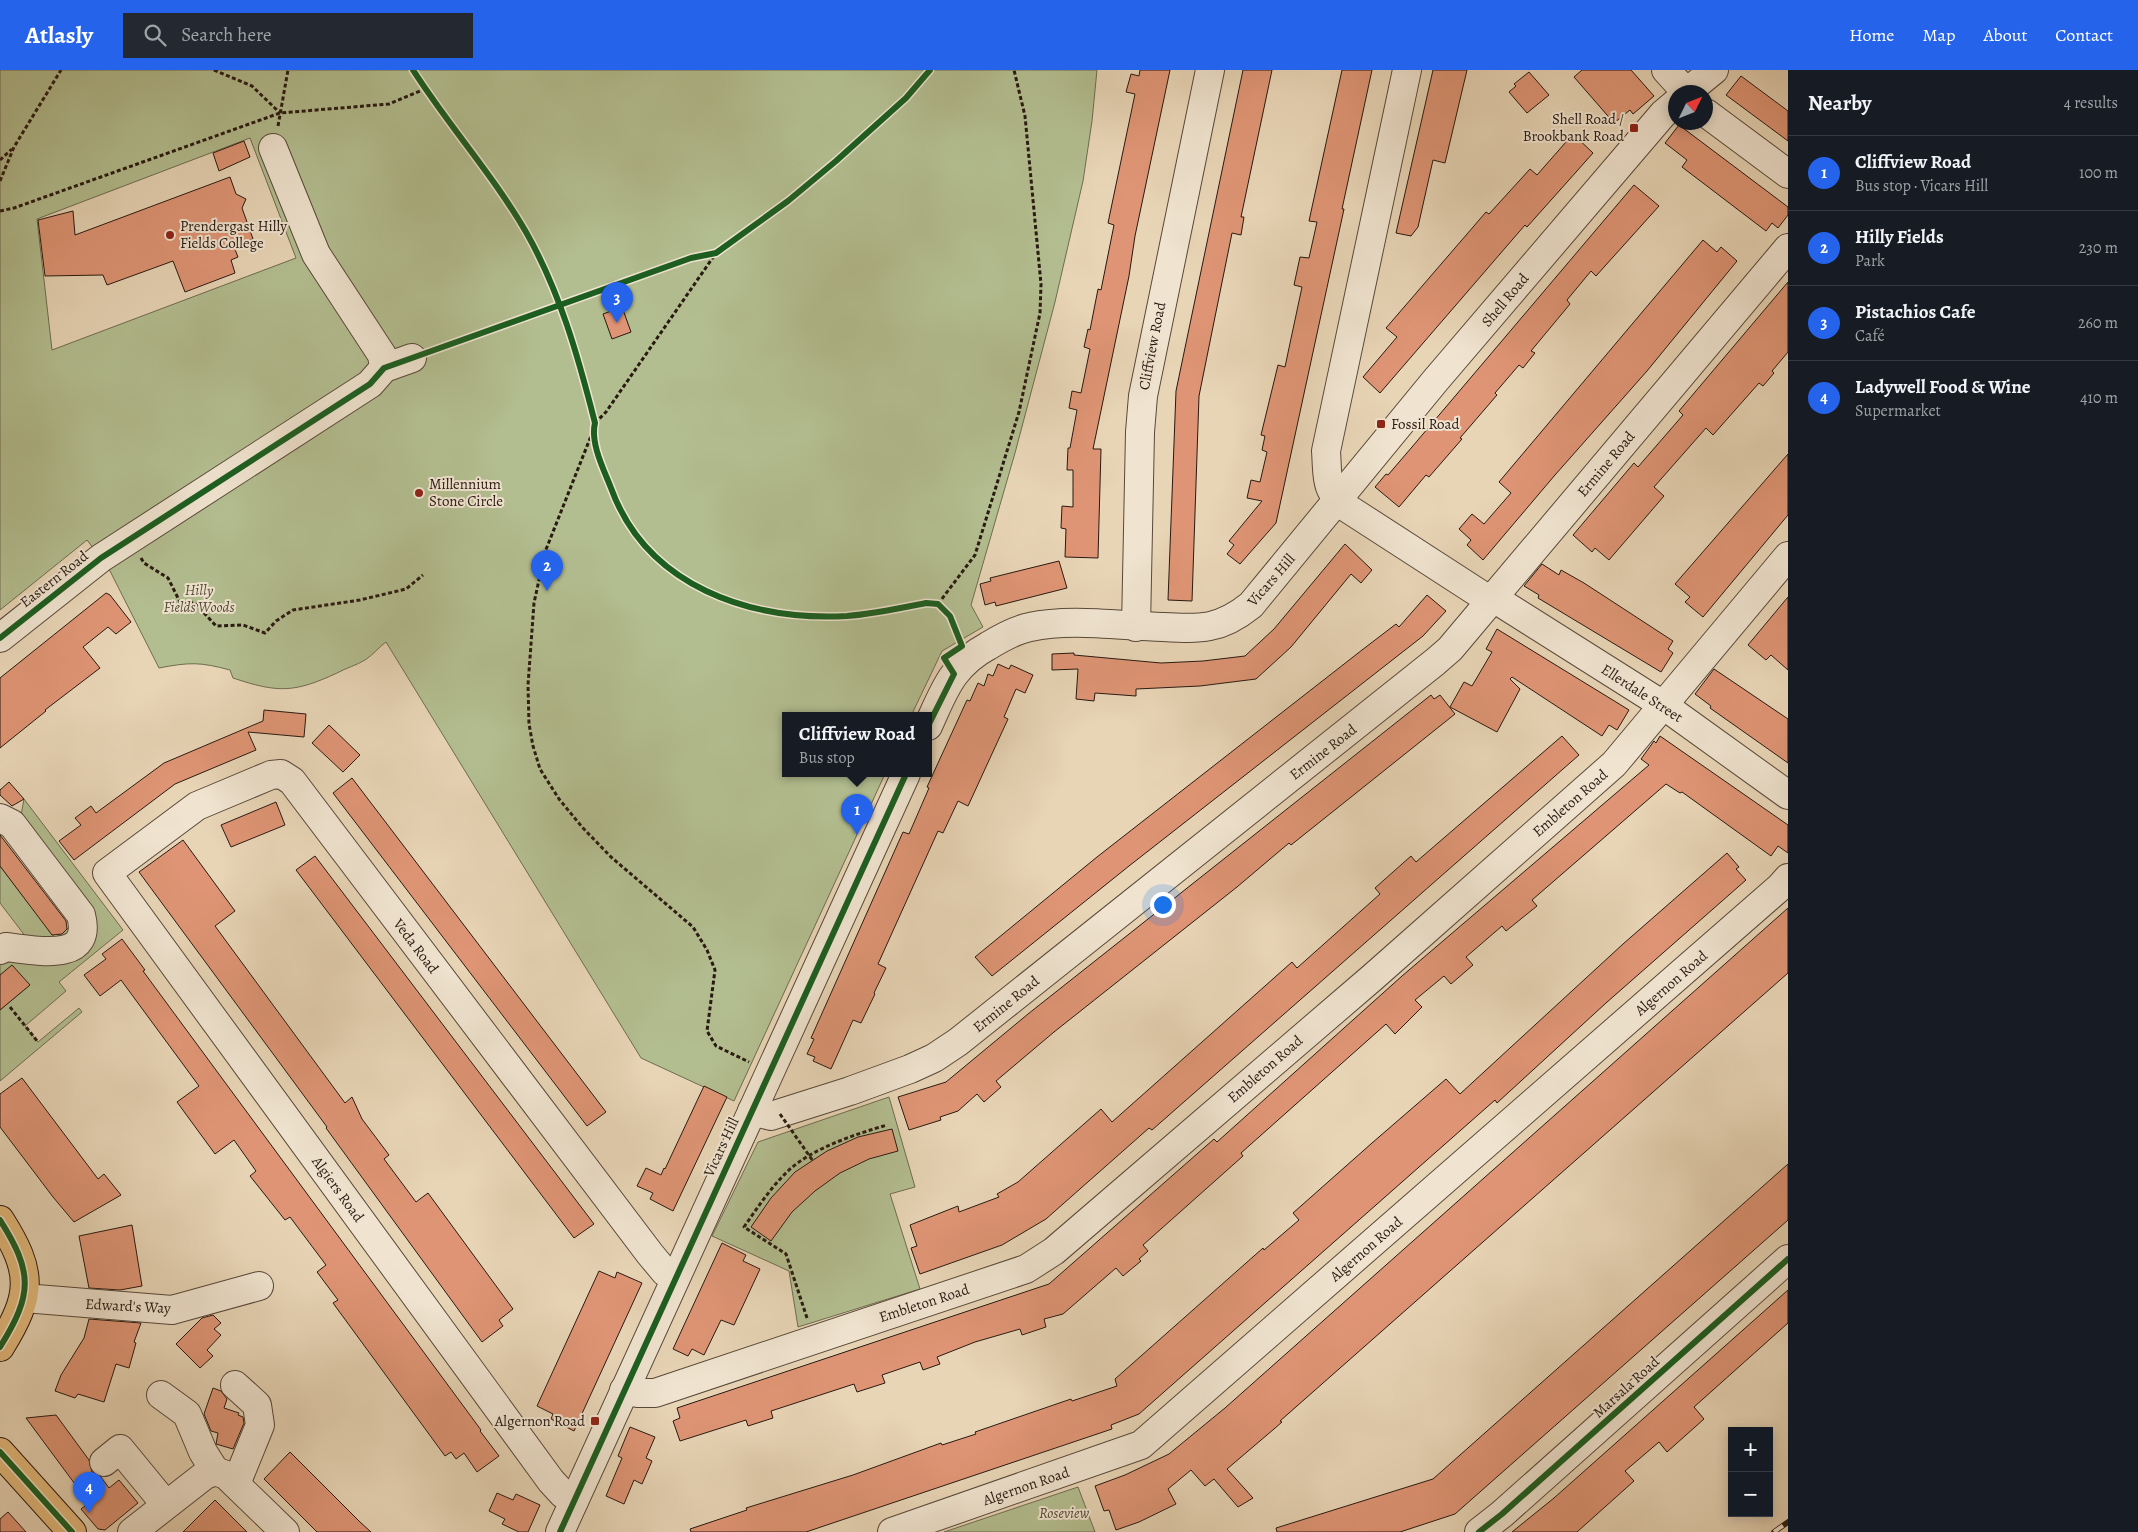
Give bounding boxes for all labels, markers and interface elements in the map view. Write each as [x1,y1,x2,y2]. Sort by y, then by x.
search box [123,13,473,58]
text: Atlasly [25,19,93,51]
icon: search [141,21,169,49]
text: Search here [181,22,272,48]
text: Home [1849,23,1894,47]
text: Map [1922,23,1955,47]
text: About [1983,23,2027,47]
text: Contact [2055,23,2113,47]
north arrow [1668,85,1713,130]
text: Nearby [1808,89,1871,117]
text: 4 results [2064,92,2118,114]
place label: Shell Road / Brookbank Road [1523,109,1625,146]
marker: Shell Road / Brookbank Road [1628,122,1640,134]
text: Cliffview Road [1855,149,1971,175]
text: 1 [1821,162,1827,184]
text: 100 m [2079,162,2118,184]
text: Bus stop · Vicars Hill [1855,175,1988,197]
place label: Prendergast Hilly Fields College [180,216,287,253]
text: Hilly Fields [1855,224,1944,250]
marker: Prendergast Hilly Fields College [164,229,176,241]
text: 2 [1820,237,1828,259]
text: 230 m [2079,237,2118,259]
text: Park [1855,250,1885,272]
street label: Shell Road [1477,268,1534,331]
pin: 3 [601,282,633,323]
street label: Cliffview Road [1134,299,1170,392]
text: Pistachios Cafe [1855,299,1976,325]
text: 3 [1821,312,1827,334]
text: 260 m [2078,312,2118,334]
text: Café [1855,325,1885,347]
text: Ladywell Food & Wine [1855,374,2031,400]
text: 4 [1820,387,1828,409]
text: 410 m [2080,387,2118,409]
text: Supermarket [1855,400,1941,422]
place label: Fossil Road [1391,414,1461,434]
marker: Fossil Road [1375,418,1387,430]
street label: Ermine Road [1573,426,1640,501]
place label: Millennium Stone Circle [429,474,503,511]
marker: Millennium Stone Circle [413,487,425,499]
street label: Eastern Road [16,545,93,612]
street label: Vicars Hill [1242,549,1300,611]
pin: 2 [531,550,563,591]
park label: Hilly Fields Woods [163,580,235,617]
street label: Ellerdale Street [1597,659,1687,727]
popup [782,712,932,777]
street label: Ermine Road [1285,719,1361,785]
text: Cliffview Road [799,721,915,747]
text: Bus stop [799,747,855,769]
street label: Embleton Road [1528,764,1613,841]
pin: 1 [841,794,873,835]
your location [1150,892,1176,918]
street label: Veda Road [388,914,444,978]
street label: Algernon Road [1630,945,1712,1021]
street label: Ermine Road [969,970,1044,1037]
street label: Embleton Road [1223,1030,1308,1107]
street label: Vicars Hill [698,1114,744,1181]
street label: Algiers Road [307,1151,369,1227]
street label: Algernon Road [1325,1211,1407,1287]
street label: Embleton Road [876,1279,973,1327]
street label: Edward's Way [85,1294,171,1318]
street label: Marsala Road [1588,1351,1664,1422]
place label: Algernon Road [494,1411,586,1431]
marker: Algernon Road [589,1415,601,1427]
map controls [1728,1427,1773,1517]
button: + [1728,1427,1773,1472]
street label: Algernon Road [979,1462,1073,1510]
pin: 4 [73,1472,105,1513]
button: − [1728,1472,1773,1517]
park label: Roseview [1039,1503,1089,1523]

